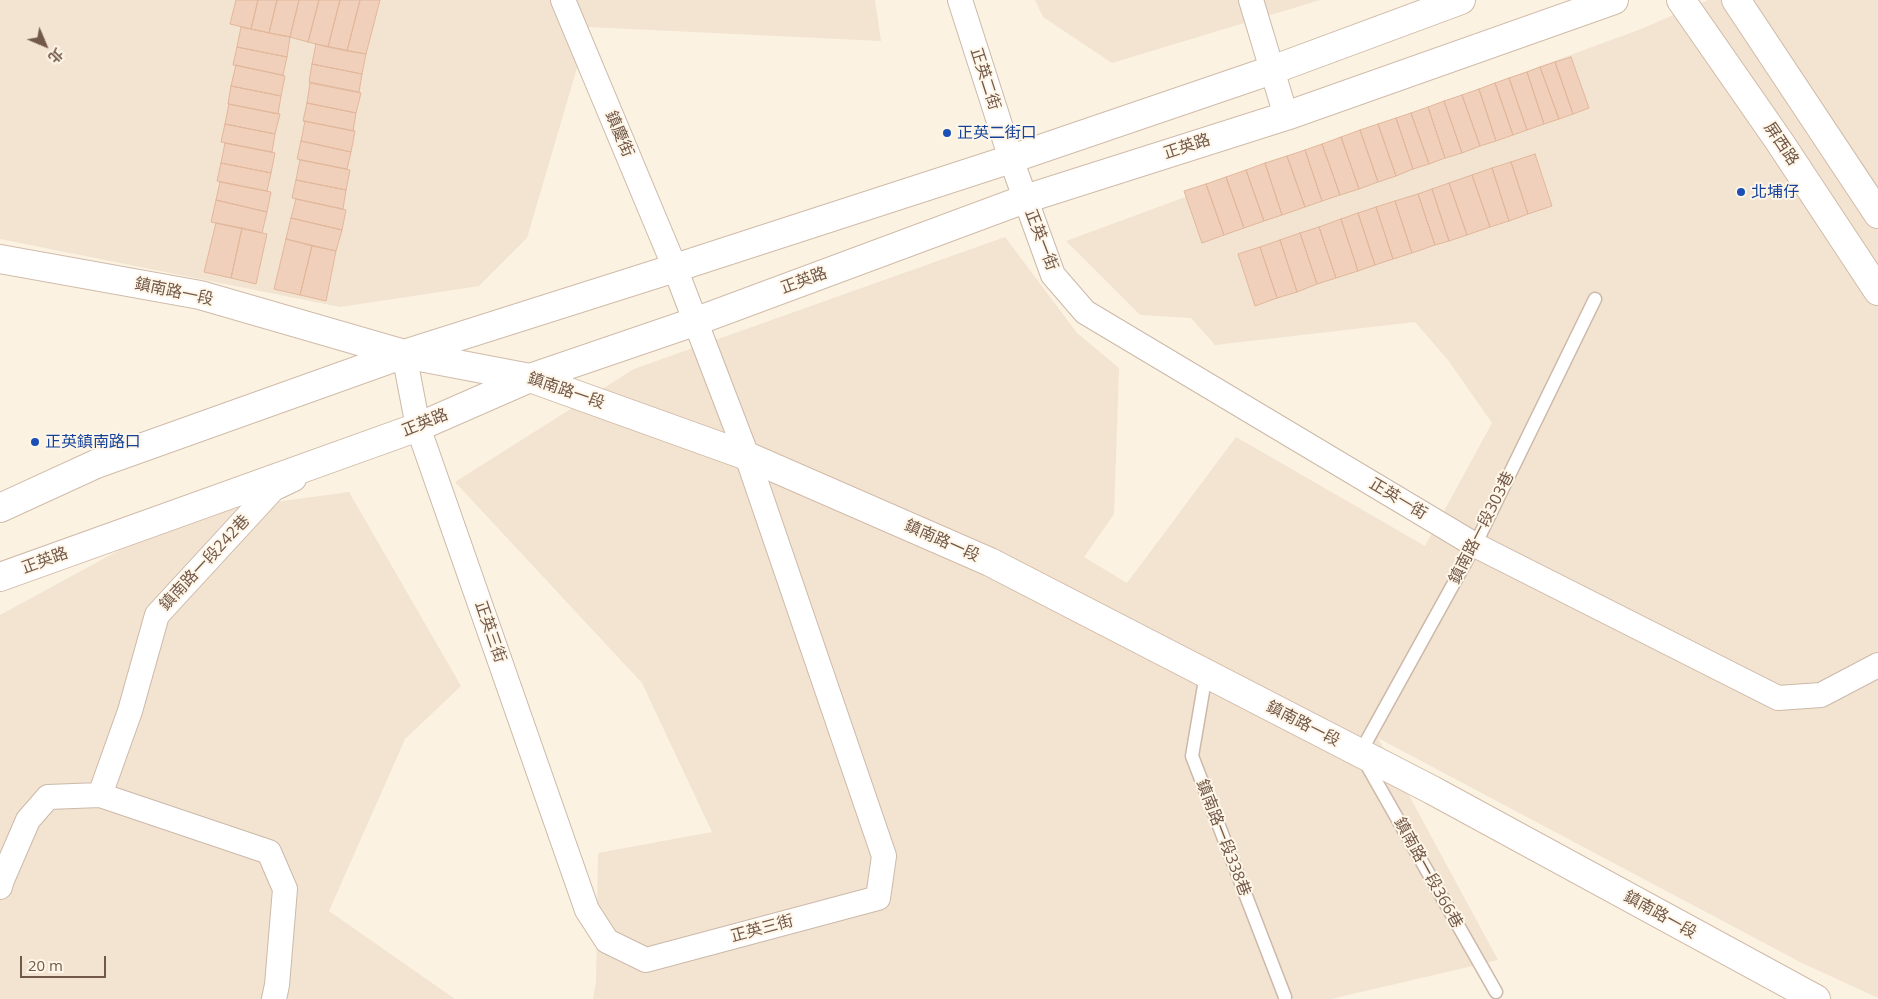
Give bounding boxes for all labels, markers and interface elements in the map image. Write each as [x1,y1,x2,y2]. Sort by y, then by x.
north arrow [20,20,70,70]
text: 北 [44,44,68,68]
street label: 正英二街 [966,46,1004,112]
street label: 鎮慶街 [601,108,637,160]
street label: 屏西路 [1760,119,1802,169]
place label: 正英二街口 [957,123,1037,143]
marker: 正英二街口 [941,127,953,139]
street label: 正英路 [1161,130,1213,164]
place label: 北埔仔 [1751,182,1799,202]
marker: 北埔仔 [1735,186,1747,198]
street label: 正英一街 [1021,207,1061,273]
street label: 正英路 [778,264,830,298]
street label: 鎮南路一段 [133,274,215,310]
street label: 鎮南路一段 [525,369,607,413]
street label: 正英路 [399,405,451,441]
place label: 正英鎮南路口 [45,432,141,452]
marker: 正英鎮南路口 [29,436,41,448]
street label: 鎮南路一段303巷 [1445,469,1519,587]
street label: 正英一街 [1366,474,1430,524]
street label: 鎮南路一段242巷 [156,511,254,615]
street label: 鎮南路一段 [902,516,982,566]
street label: 正英路 [19,544,71,578]
street label: 正英三街 [471,599,509,665]
street label: 鎮南路一段 [1263,697,1343,751]
street label: 鎮南路一段338巷 [1192,777,1254,899]
street label: 鎮南路一段366巷 [1390,814,1466,932]
street label: 鎮南路一段 [1620,887,1700,943]
street label: 正英三街 [729,911,795,947]
scale bar [22,946,109,978]
text: 20 m [28,955,63,975]

